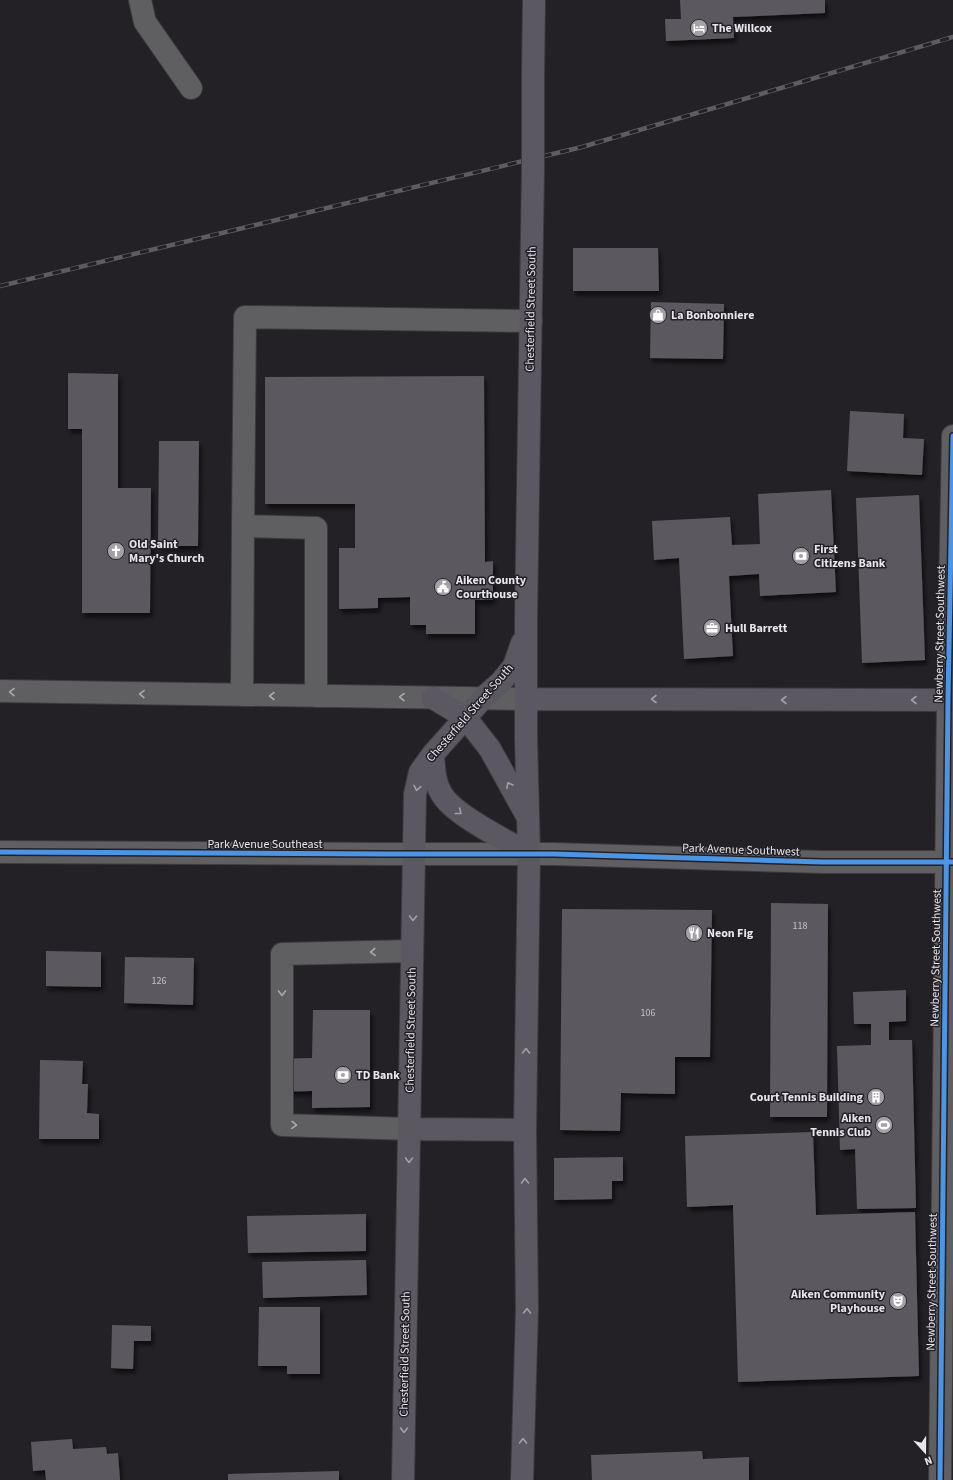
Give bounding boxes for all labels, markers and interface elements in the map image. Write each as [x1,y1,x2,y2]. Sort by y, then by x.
hotel icon: The Willcox [689,18,709,38]
place label: The Willcox [712,20,772,37]
street label: Chesterfield Street South [521,246,541,372]
shop icon: La Bonbonniere [648,305,668,325]
place label: La Bonbonniere [671,307,754,324]
place label: Old Saint Mary's Church [129,536,205,567]
church icon: Old Saint Mary's Church [106,541,126,561]
place label: First Citizens Bank [814,541,886,572]
bank icon: First Citizens Bank [791,546,811,566]
street label: Newberry Street Southwest [930,565,950,703]
place label: Aiken County Courthouse [455,572,527,603]
public building icon: Aiken County Courthouse [433,577,453,597]
office icon: Hull Barrett [702,618,722,638]
place label: Hull Barrett [725,620,788,637]
street label: Chesterfield Street South [423,660,517,766]
one-way arrow [9,687,15,696]
one-way arrow [139,690,145,698]
one-way arrow [269,692,275,700]
one-way arrow [399,693,405,701]
one-way arrow [651,695,657,703]
one-way arrow [781,696,787,704]
one-way arrow [911,696,917,704]
one-way arrow [507,781,514,789]
one-way arrow [413,785,421,791]
one-way arrow [454,807,461,814]
street label: Park Avenue Southeast [208,836,322,853]
street label: Park Avenue Southwest [682,839,800,861]
street label: Newberry Street Southwest [926,889,946,1027]
one-way arrow [409,915,417,921]
house number: 118 [793,919,807,933]
restaurant icon: Neon Fig [684,923,704,943]
place label: Neon Fig [707,925,754,942]
one-way arrow [370,948,376,956]
street label: Chesterfield Street South [401,967,421,1093]
house number: 126 [152,974,166,988]
one-way arrow [278,990,286,996]
house number: 106 [641,1006,655,1020]
one-way arrow [522,1048,530,1054]
bank icon: TD Bank [333,1065,353,1085]
place label: TD Bank [356,1067,400,1084]
building icon: Court Tennis Building [866,1087,886,1107]
place label: Court Tennis Building [750,1089,864,1106]
place label: Aiken Tennis Club [810,1110,871,1141]
sports icon: Aiken Tennis Club [874,1115,894,1135]
one-way arrow [291,1121,297,1129]
one-way arrow [405,1157,413,1163]
one-way arrow [521,1178,529,1184]
street label: Newberry Street Southwest [922,1213,942,1351]
place label: Aiken Community Playhouse [790,1286,886,1317]
street label: Chesterfield Street South [395,1291,415,1417]
theatre icon: Aiken Community Playhouse [888,1291,908,1311]
one-way arrow [523,1308,531,1314]
one-way arrow [400,1427,408,1433]
north arrow [905,1432,945,1472]
one-way arrow [519,1438,527,1444]
text: N [922,1453,935,1469]

